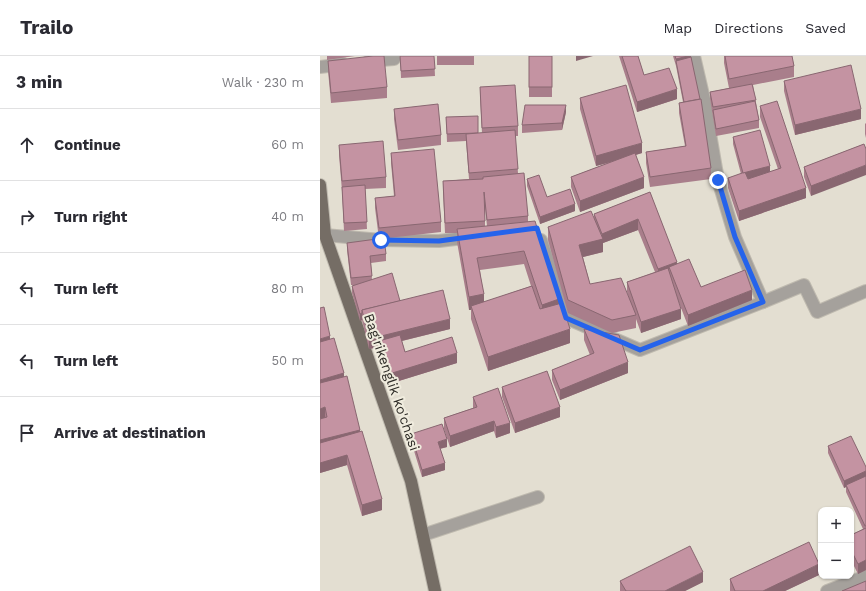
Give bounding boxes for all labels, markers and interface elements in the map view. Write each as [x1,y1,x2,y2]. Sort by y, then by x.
text: Trailo [20,16,73,39]
text: Map [664,20,692,36]
text: Directions [714,20,783,36]
text: Saved [805,20,846,36]
text: 3 min [16,72,62,92]
text: Walk · 230 m [222,75,304,90]
icon: ahead [16,134,38,156]
text: Continue [54,136,121,154]
text: 60 m [271,137,304,152]
route end [709,171,727,189]
icon: right [16,206,38,228]
text: Turn right [54,208,127,226]
text: 40 m [271,209,304,224]
route start [372,231,390,249]
icon: left [16,278,38,300]
text: Turn left [54,280,118,298]
text: 80 m [271,281,304,296]
street label: Bag'rikenglik ko'chasi [361,311,423,453]
icon: left [16,350,38,372]
text: Turn left [54,352,118,370]
text: 50 m [272,353,304,368]
icon: arrive [16,422,38,444]
text: Arrive at destination [54,424,206,442]
map controls [818,507,854,579]
button: + [818,507,854,543]
button: − [818,543,854,579]

